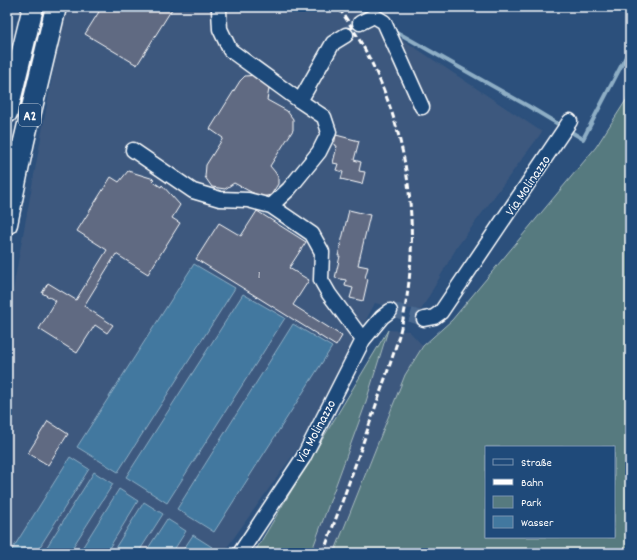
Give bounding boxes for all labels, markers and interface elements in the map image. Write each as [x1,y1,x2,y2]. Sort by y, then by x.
road number: A2 [19,104,41,126]
street label: Via Molinazzo [501,152,556,220]
house number: 1 [258,267,260,284]
street label: Via Molinazzo [292,397,342,467]
legend [485,446,615,538]
text: Straße [521,455,552,472]
text: Bahn [521,475,544,492]
text: Park [521,495,542,512]
text: Wasser [521,515,554,532]

